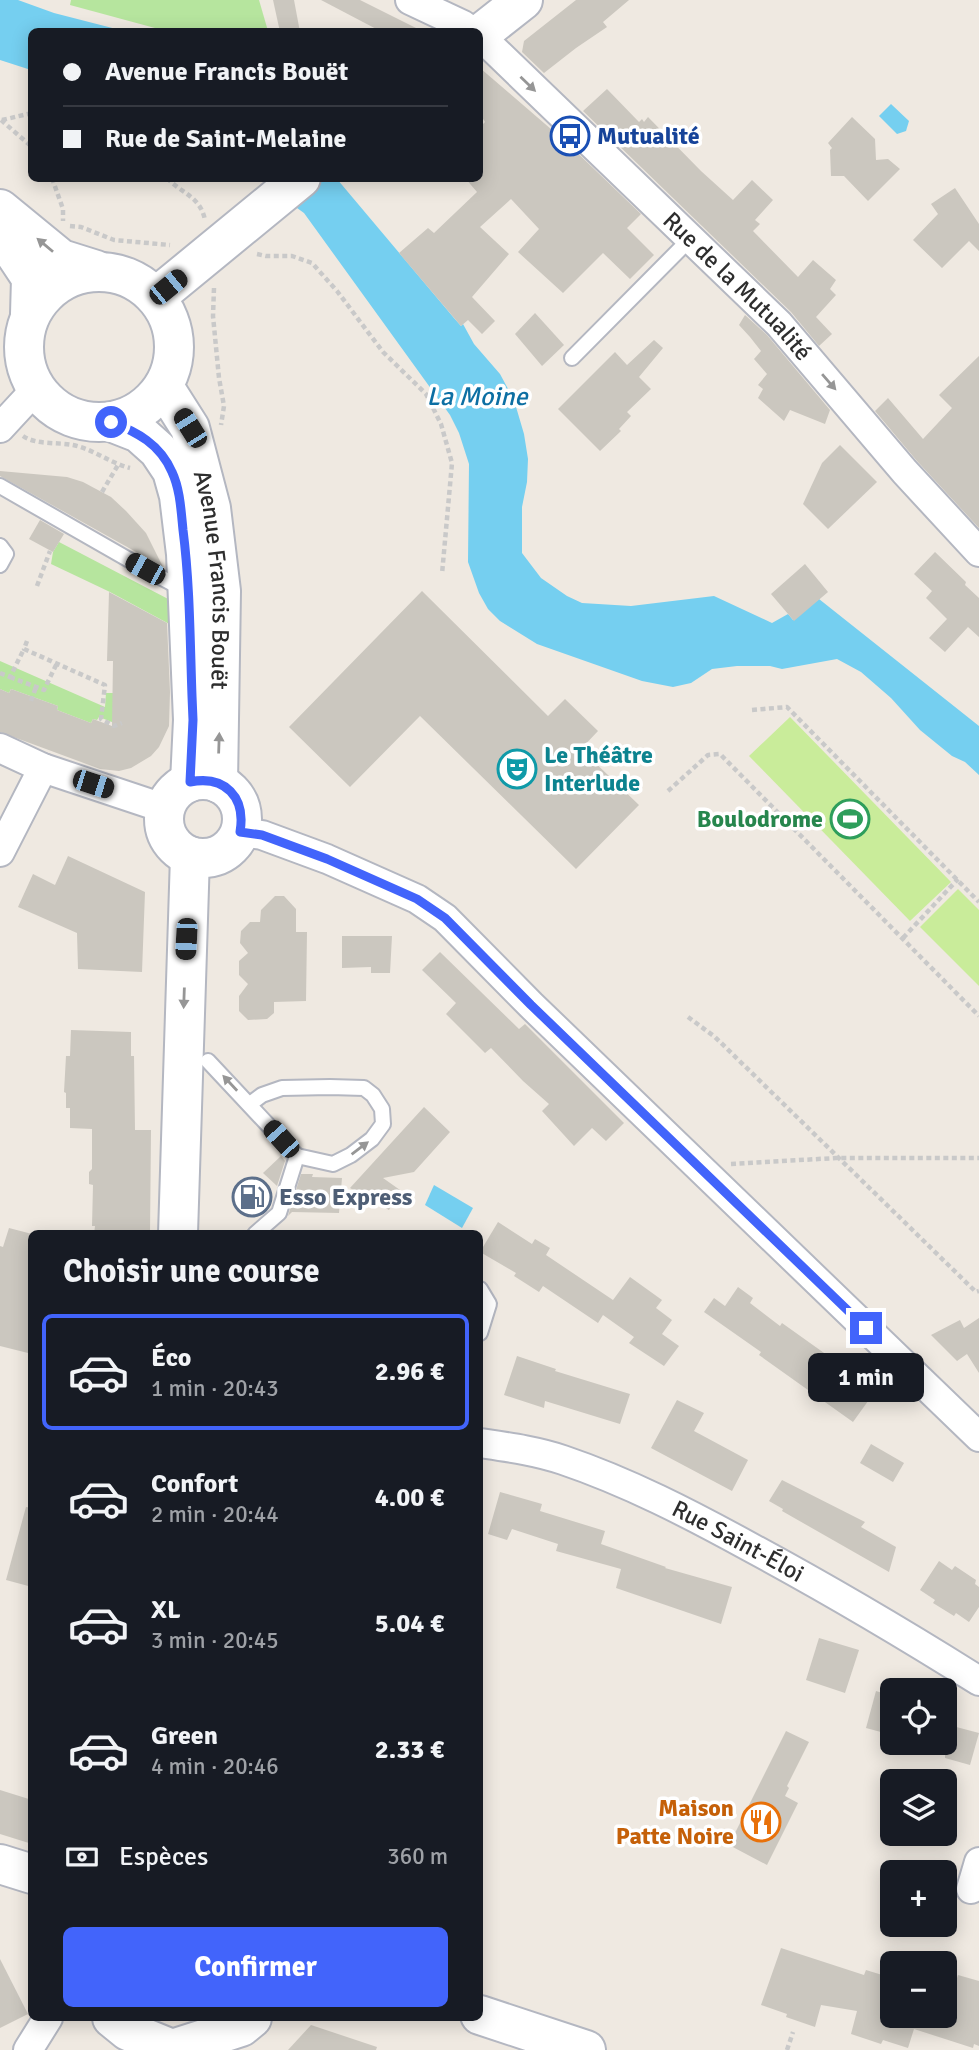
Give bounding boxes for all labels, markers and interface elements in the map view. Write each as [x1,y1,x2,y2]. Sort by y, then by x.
text: Avenue Francis Bouët [105,56,348,88]
one-way arrow [519,76,537,92]
bus stop icon: Mutualité [549,115,591,157]
place label: Mutualité [597,121,700,151]
text: Rue de Saint-Melaine [105,123,347,155]
street label: Rue de la Mutualité [657,205,818,367]
one-way arrow [36,238,53,253]
car [146,266,191,308]
one-way arrow [821,373,837,391]
water label: La Moine [427,381,529,413]
car [170,405,211,451]
route start [95,406,127,438]
street label: Avenue Francis Bouët [187,467,236,690]
car [122,550,169,588]
one-way arrow [214,732,225,754]
place label: Le Théâtre Interlude [544,740,653,798]
theatre icon: Le Théâtre Interlude [496,748,538,790]
car [70,768,117,800]
sports icon: Boulodrome [829,798,871,840]
place label: Boulodrome [697,804,823,834]
car [175,917,198,961]
one-way arrow [179,987,190,1009]
one-way arrow [223,1075,239,1092]
car [260,1116,303,1162]
one-way arrow [351,1141,369,1155]
fuel station icon: Esso Express [231,1176,273,1218]
place label: Esso Express [279,1182,413,1212]
text: Choisir une course [63,1252,320,1291]
route end [850,1312,882,1344]
icon: car [67,1341,130,1404]
text: Éco [151,1342,191,1374]
callout: 1 min [808,1352,924,1402]
text: 2.96 € [375,1356,444,1388]
text: 1 min [838,1363,894,1392]
text: 1 min · 20:43 [151,1374,279,1403]
icon: car [67,1467,130,1530]
text: Confort [151,1468,238,1500]
text: 4.00 € [375,1482,444,1514]
street label: Rue Saint-Éloi [667,1493,809,1589]
text: 2 min · 20:44 [151,1500,279,1529]
icon: car [67,1593,130,1656]
text: XL [151,1594,181,1626]
text: 5.04 € [375,1608,444,1640]
text: 3 min · 20:45 [151,1626,279,1655]
map controls [880,1678,957,2028]
button: locate [880,1678,957,1755]
icon: car [67,1719,130,1782]
text: Green [151,1720,218,1752]
text: 2.33 € [375,1734,444,1766]
text: 4 min · 20:46 [151,1752,279,1781]
button: layers [880,1769,957,1846]
place label: Maison Patte Noire [616,1793,734,1851]
restaurant icon: Maison Patte Noire [740,1801,782,1843]
icon: cash [63,1838,101,1876]
text: Espèces [119,1841,208,1873]
text: 360 m [387,1842,448,1871]
button: + [880,1860,957,1937]
button: Confirmer [63,1927,448,2007]
button: − [880,1951,957,2028]

